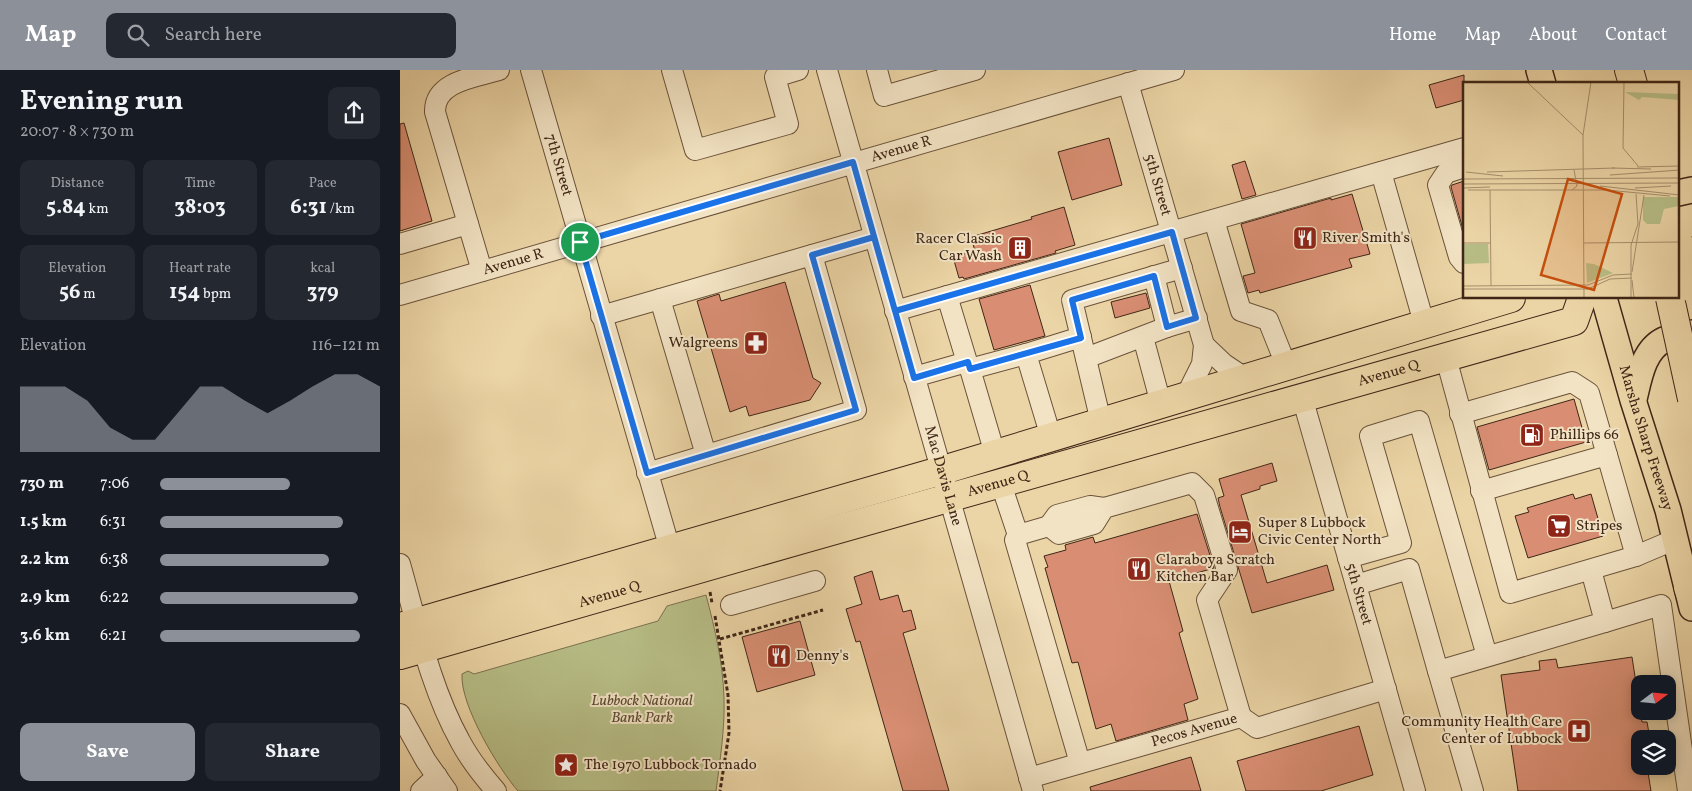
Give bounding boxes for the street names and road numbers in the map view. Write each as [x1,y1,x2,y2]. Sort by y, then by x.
street label: Avenue R [868,130,934,168]
street label: 7th Street [540,131,578,199]
street label: 5th Street [1139,151,1177,218]
street label: Avenue R [480,243,546,281]
street label: Avenue Q [1355,354,1423,392]
street label: Marsha Sharp Freeway [1613,363,1678,513]
street label: Mac Davis Lane [919,423,967,528]
street label: Avenue Q [965,465,1032,503]
street label: 5th Street [1340,560,1377,628]
street label: Avenue Q [576,576,644,614]
street label: Pecos Avenue [1149,708,1240,753]

